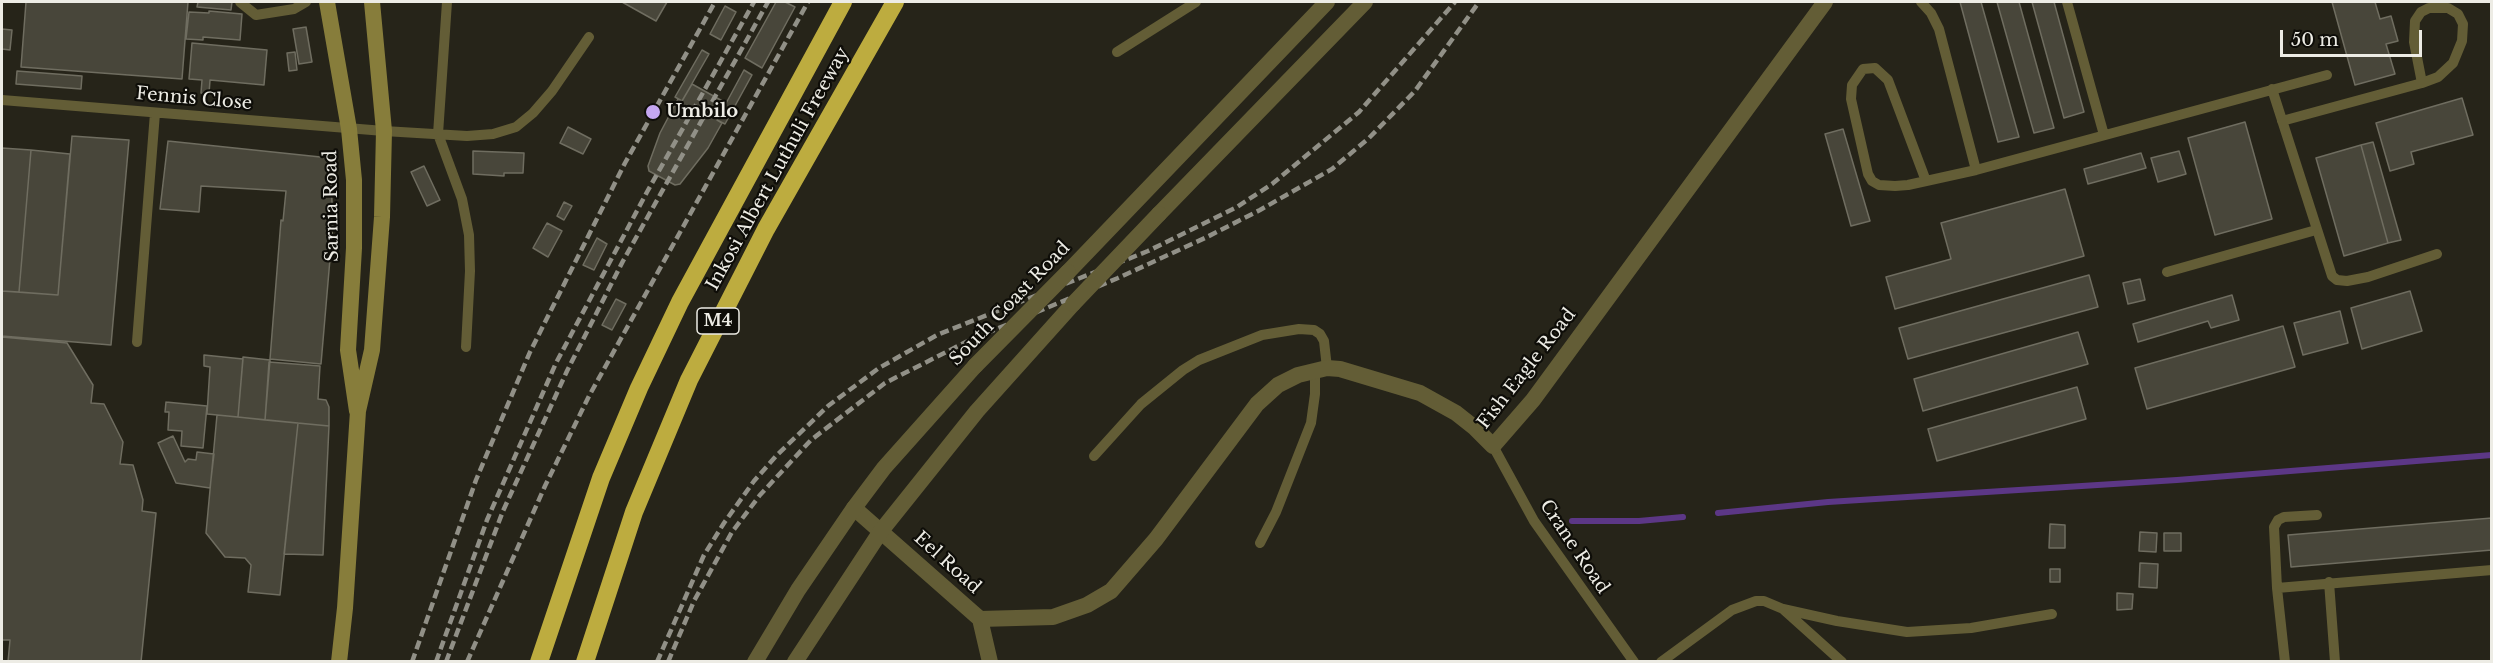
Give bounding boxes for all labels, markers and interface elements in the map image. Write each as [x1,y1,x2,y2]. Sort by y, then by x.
scale bar [2283,18,2426,56]
text: 50 m [2291,29,2339,51]
street label: Inkosi Albert Luthuli Freeway [702,44,854,294]
street label: Fennis Close [135,83,253,115]
place label: Umbilo [666,101,738,123]
marker: Umbilo [644,103,662,121]
street label: Sarnia Road [320,150,344,262]
street label: South Coast Road [945,238,1075,370]
street label: Fish Eagle Road [1473,304,1581,434]
road number: M4 [697,308,739,334]
street label: Crane Road [1535,496,1613,598]
street label: Eel Road [909,527,985,599]

